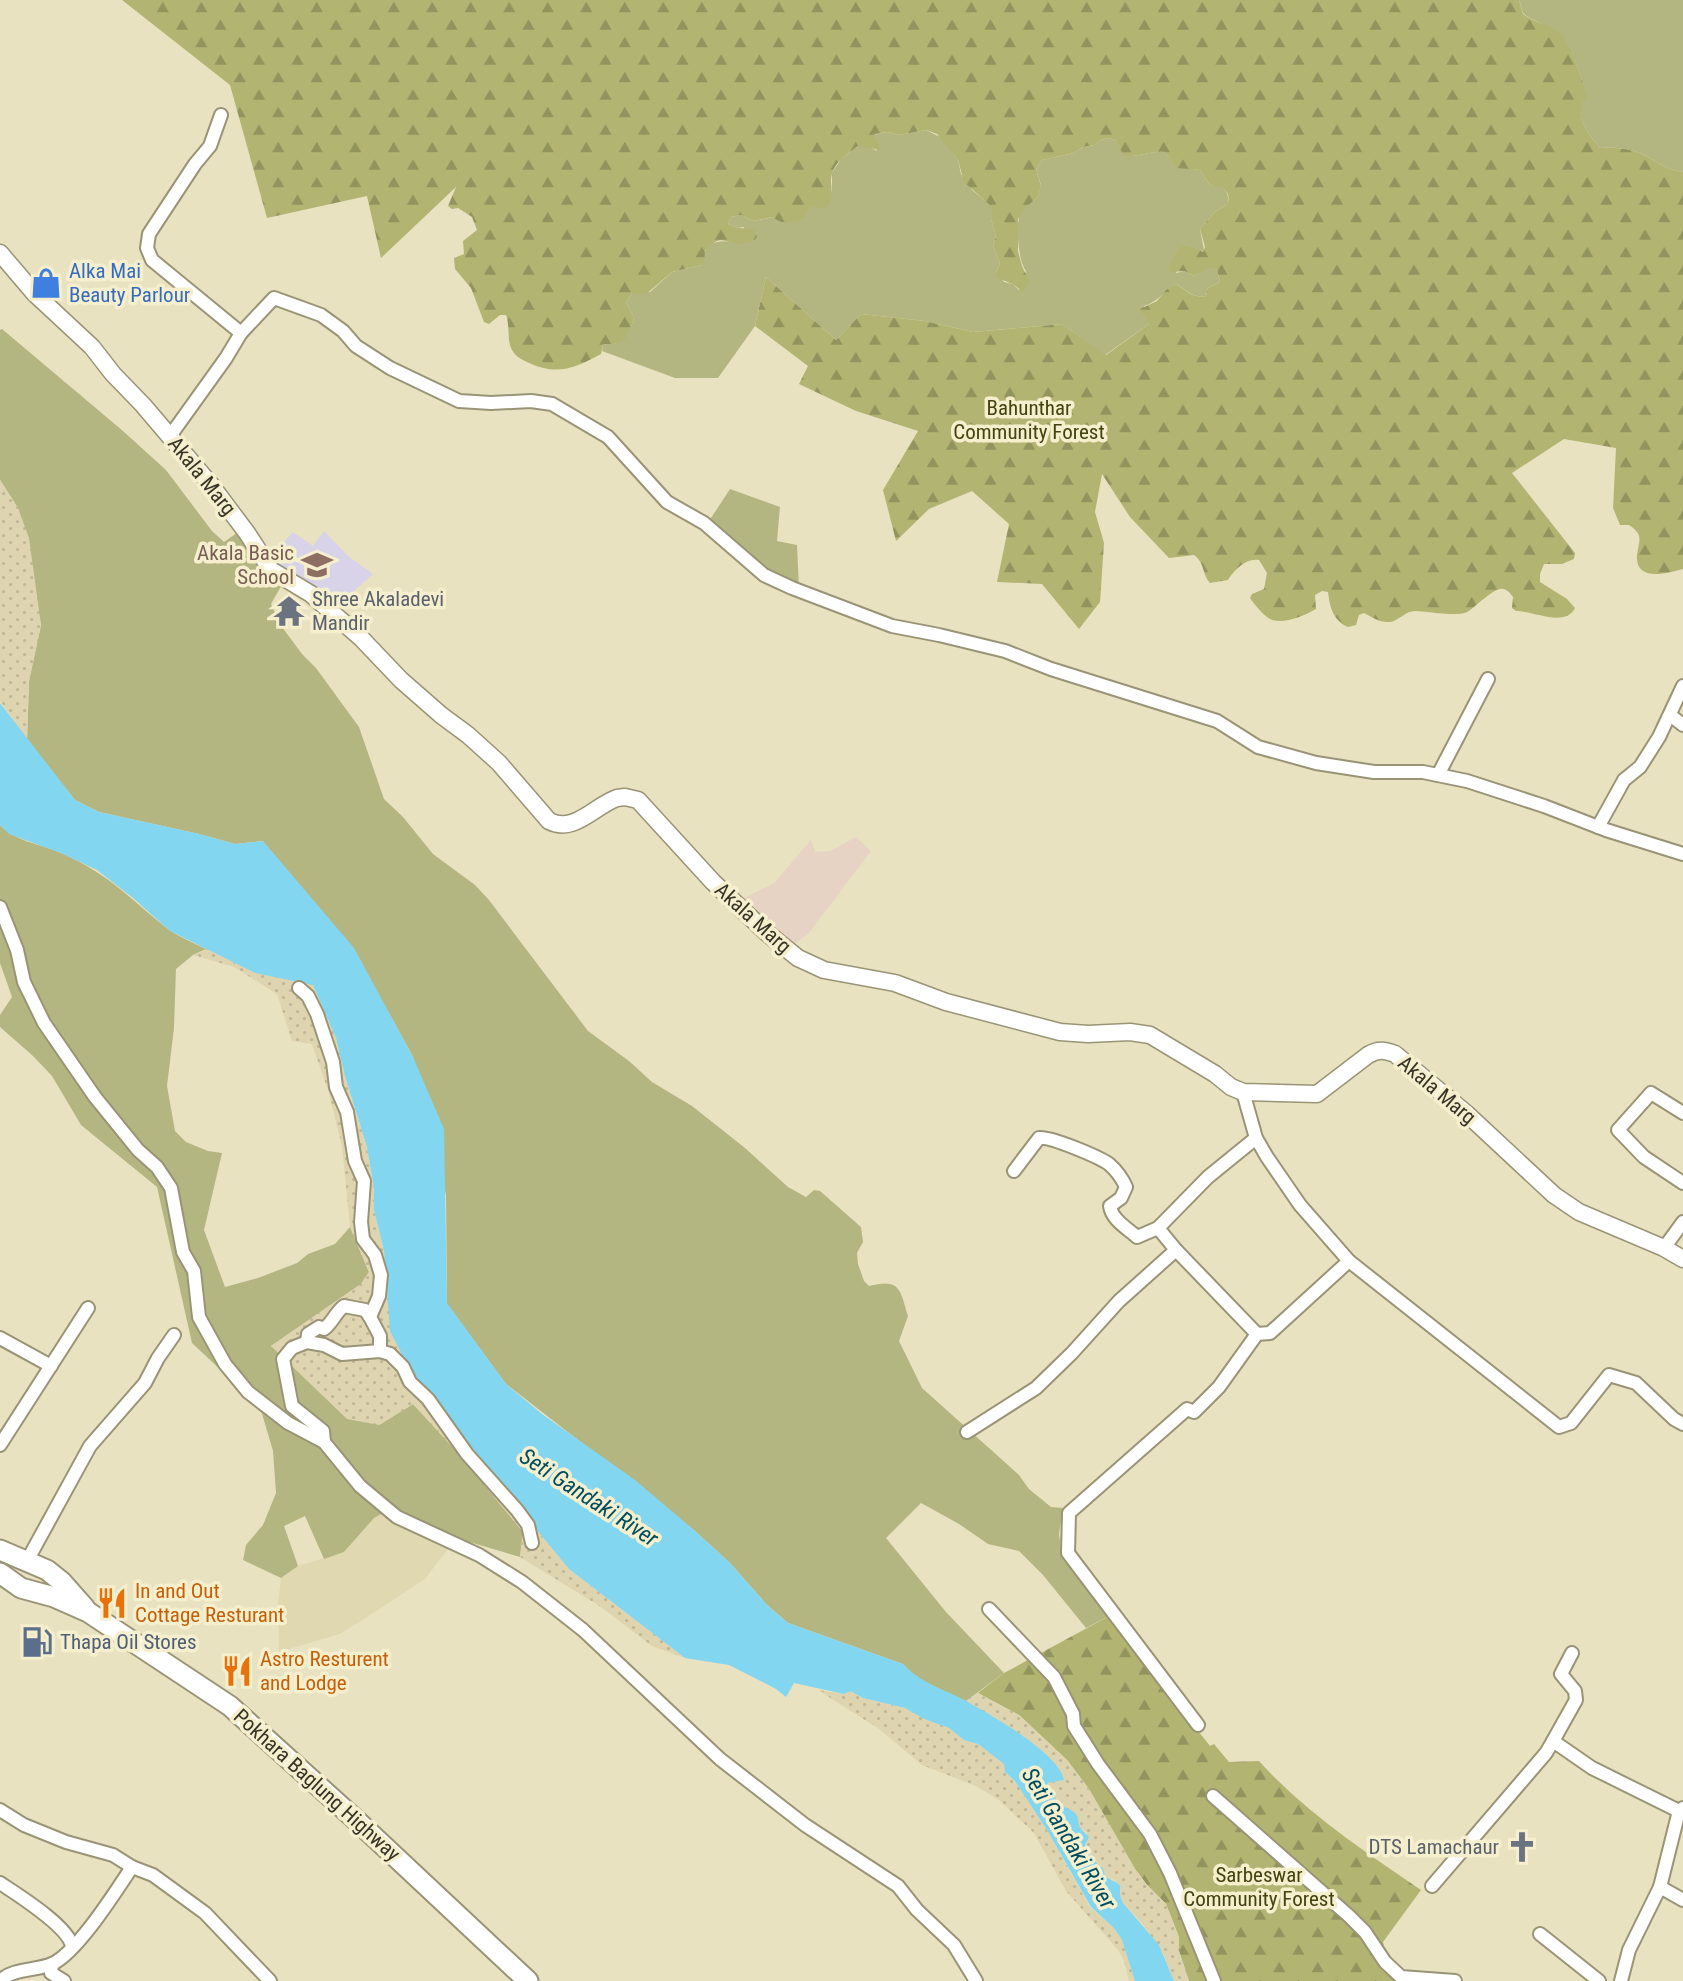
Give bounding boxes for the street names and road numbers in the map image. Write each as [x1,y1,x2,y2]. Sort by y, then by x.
street label: Akala Marg [163,432,241,520]
street label: Akala Marg [710,878,796,958]
street label: Akala Marg [1393,1051,1481,1129]
street label: Pokhara Baglung Highway [229,1704,405,1866]

